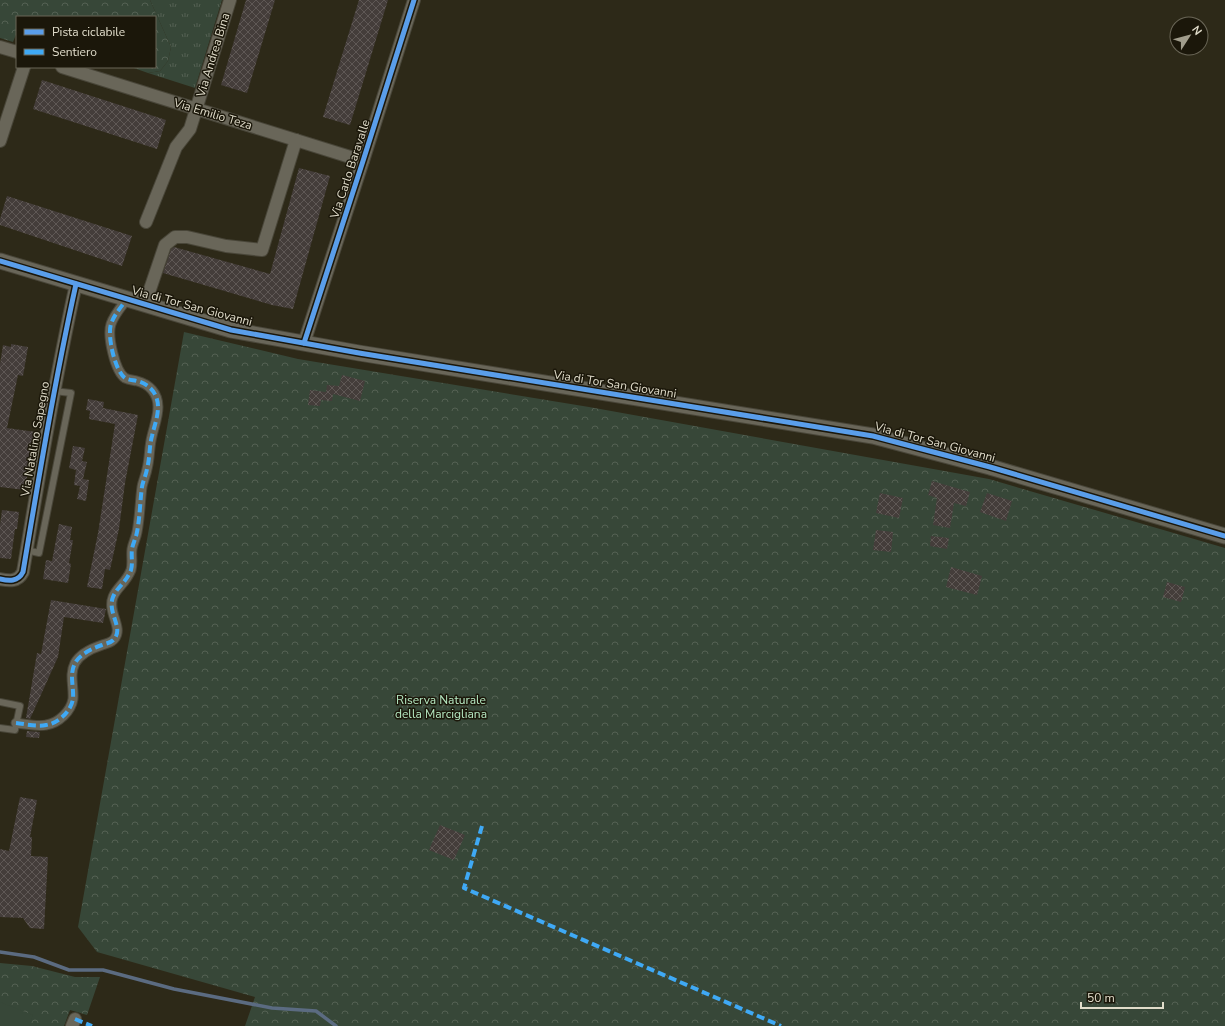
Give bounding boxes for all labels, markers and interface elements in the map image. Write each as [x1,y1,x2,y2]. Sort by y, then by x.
street label: Via Andrea Bina [192,11,233,100]
legend [16,16,156,68]
north arrow [1169,16,1209,56]
text: N [1188,23,1205,38]
text: Pista ciclabile [52,24,125,40]
text: Sentiero [52,44,97,60]
street label: Via Emilio Teza [171,94,254,134]
street label: Via Carlo Baravalle [326,117,374,221]
street label: Via di Tor San Giovanni [129,282,254,330]
street label: Via di Tor San Giovanni [551,366,678,402]
street label: Via Natalino Sapegno [17,380,53,499]
street label: Via di Tor San Giovanni [872,418,997,466]
park label: Riserva Naturale della Marcigliana [395,692,487,722]
scale bar [1081,984,1163,1010]
text: 50 m [1087,990,1115,1006]

